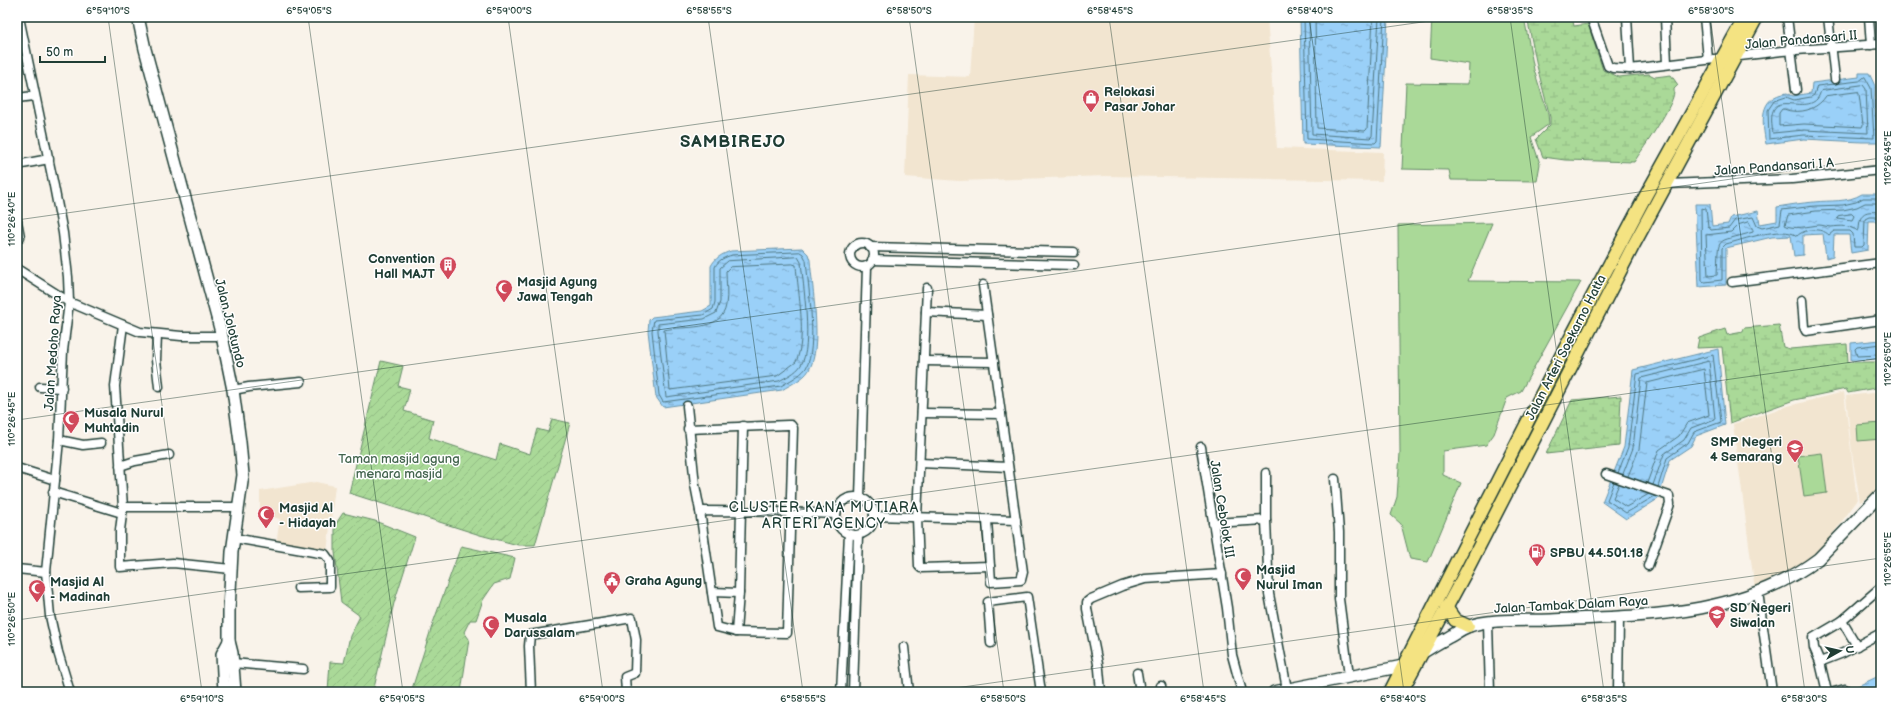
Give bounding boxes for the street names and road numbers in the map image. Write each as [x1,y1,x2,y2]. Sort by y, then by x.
street label: Jalan Pandansari II [1744,27,1858,53]
street label: Jalan Pandansari I A [1714,155,1834,179]
street label: Jalan Arteri Soekarno Hatta [1522,272,1610,423]
street label: Jalan Jolotundo [211,277,249,370]
street label: Jalan Medoho Raya [41,295,65,412]
street label: Jalan Cebolok III [1206,459,1238,559]
street label: Jalan Tambak Dalam Raya [1494,593,1649,617]

